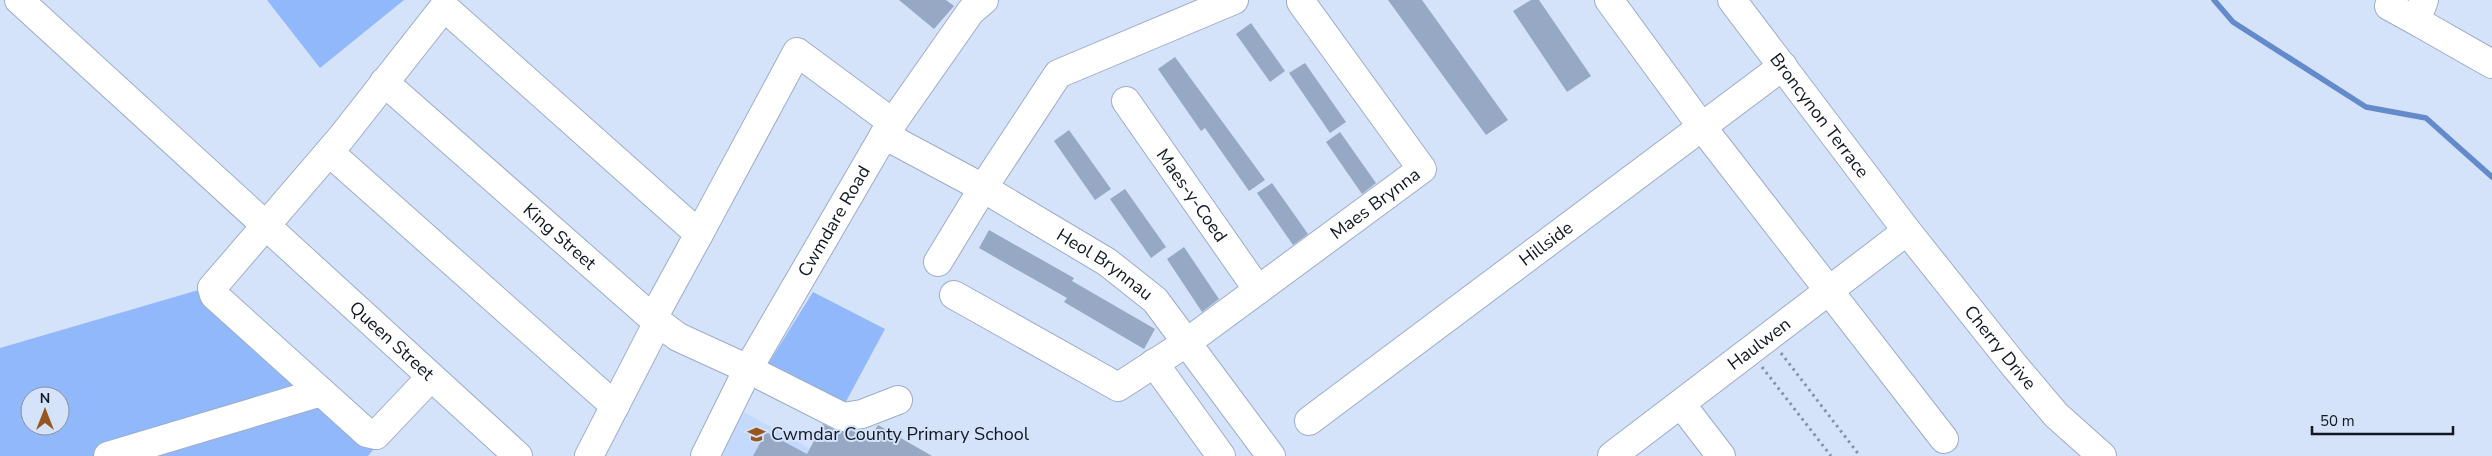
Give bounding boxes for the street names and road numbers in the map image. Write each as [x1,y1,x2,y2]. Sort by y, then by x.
street label: Broncynon Terrace [1764,48,1875,183]
street label: Maes-y-Coed [1151,144,1233,247]
street label: Cwmdare Road [792,161,876,281]
street label: Maes Brynna [1325,162,1425,245]
street label: King Street [518,198,602,276]
street label: Hillside [1514,216,1578,272]
street label: Heol Brynnau [1052,223,1158,306]
street label: Queen Street [344,296,440,386]
street label: Cherry Drive [1959,300,2042,395]
street label: Haulwen [1723,312,1796,376]

